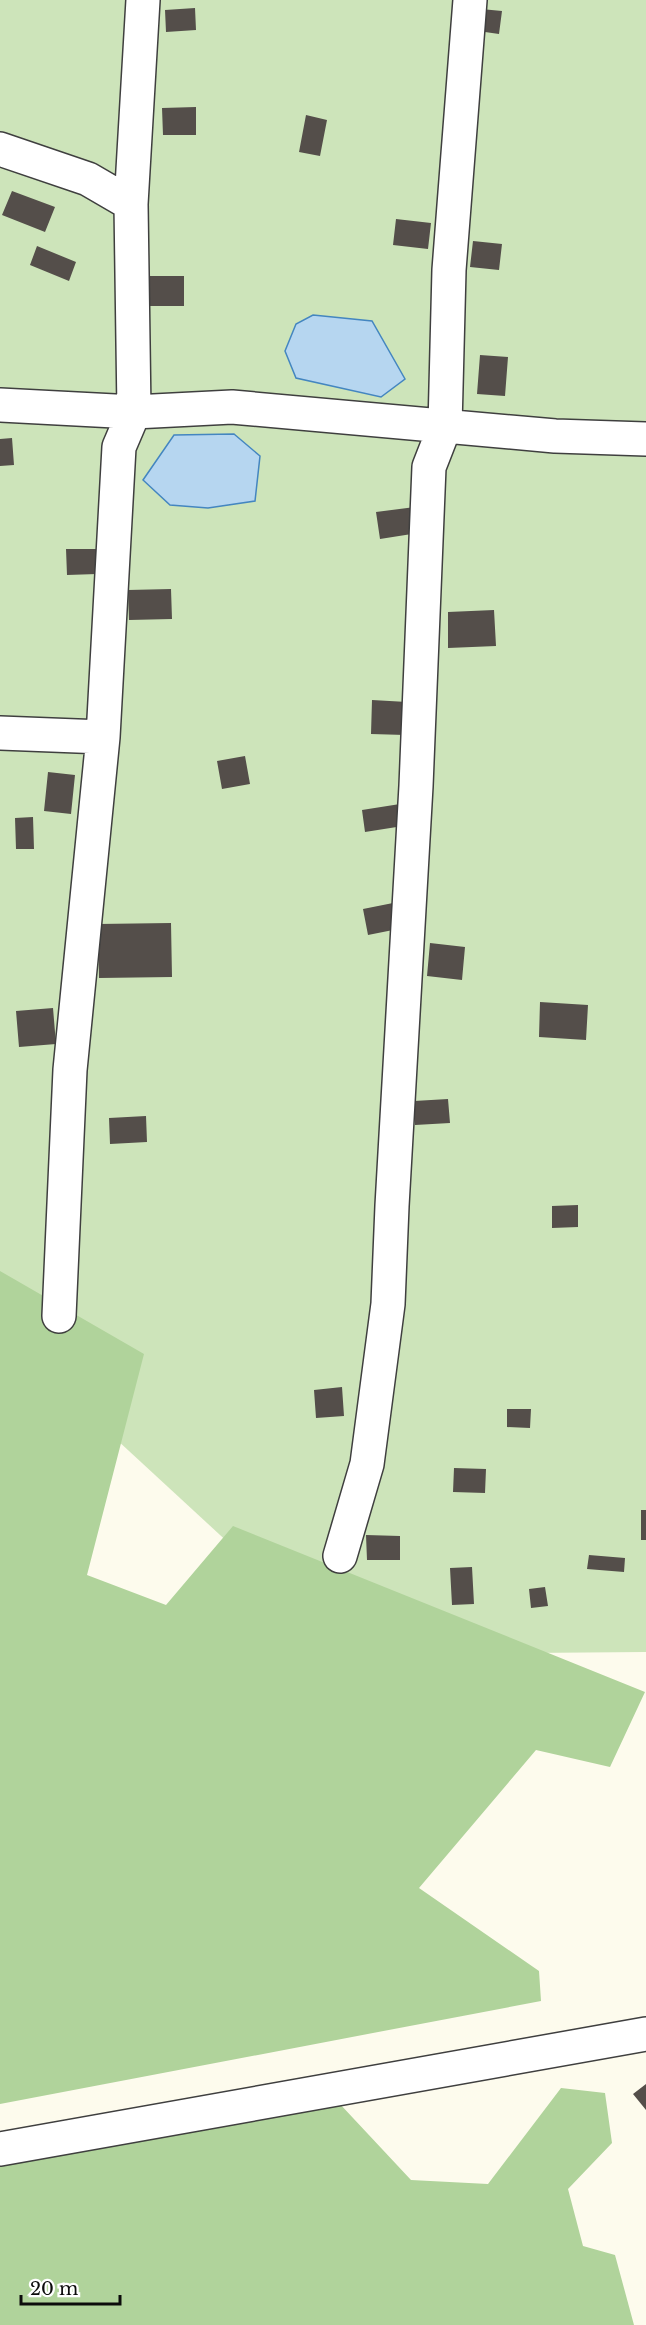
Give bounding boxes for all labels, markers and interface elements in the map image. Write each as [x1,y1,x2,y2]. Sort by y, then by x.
scale bar [21,2268,120,2306]
text: 20 m [30,2278,78,2300]

